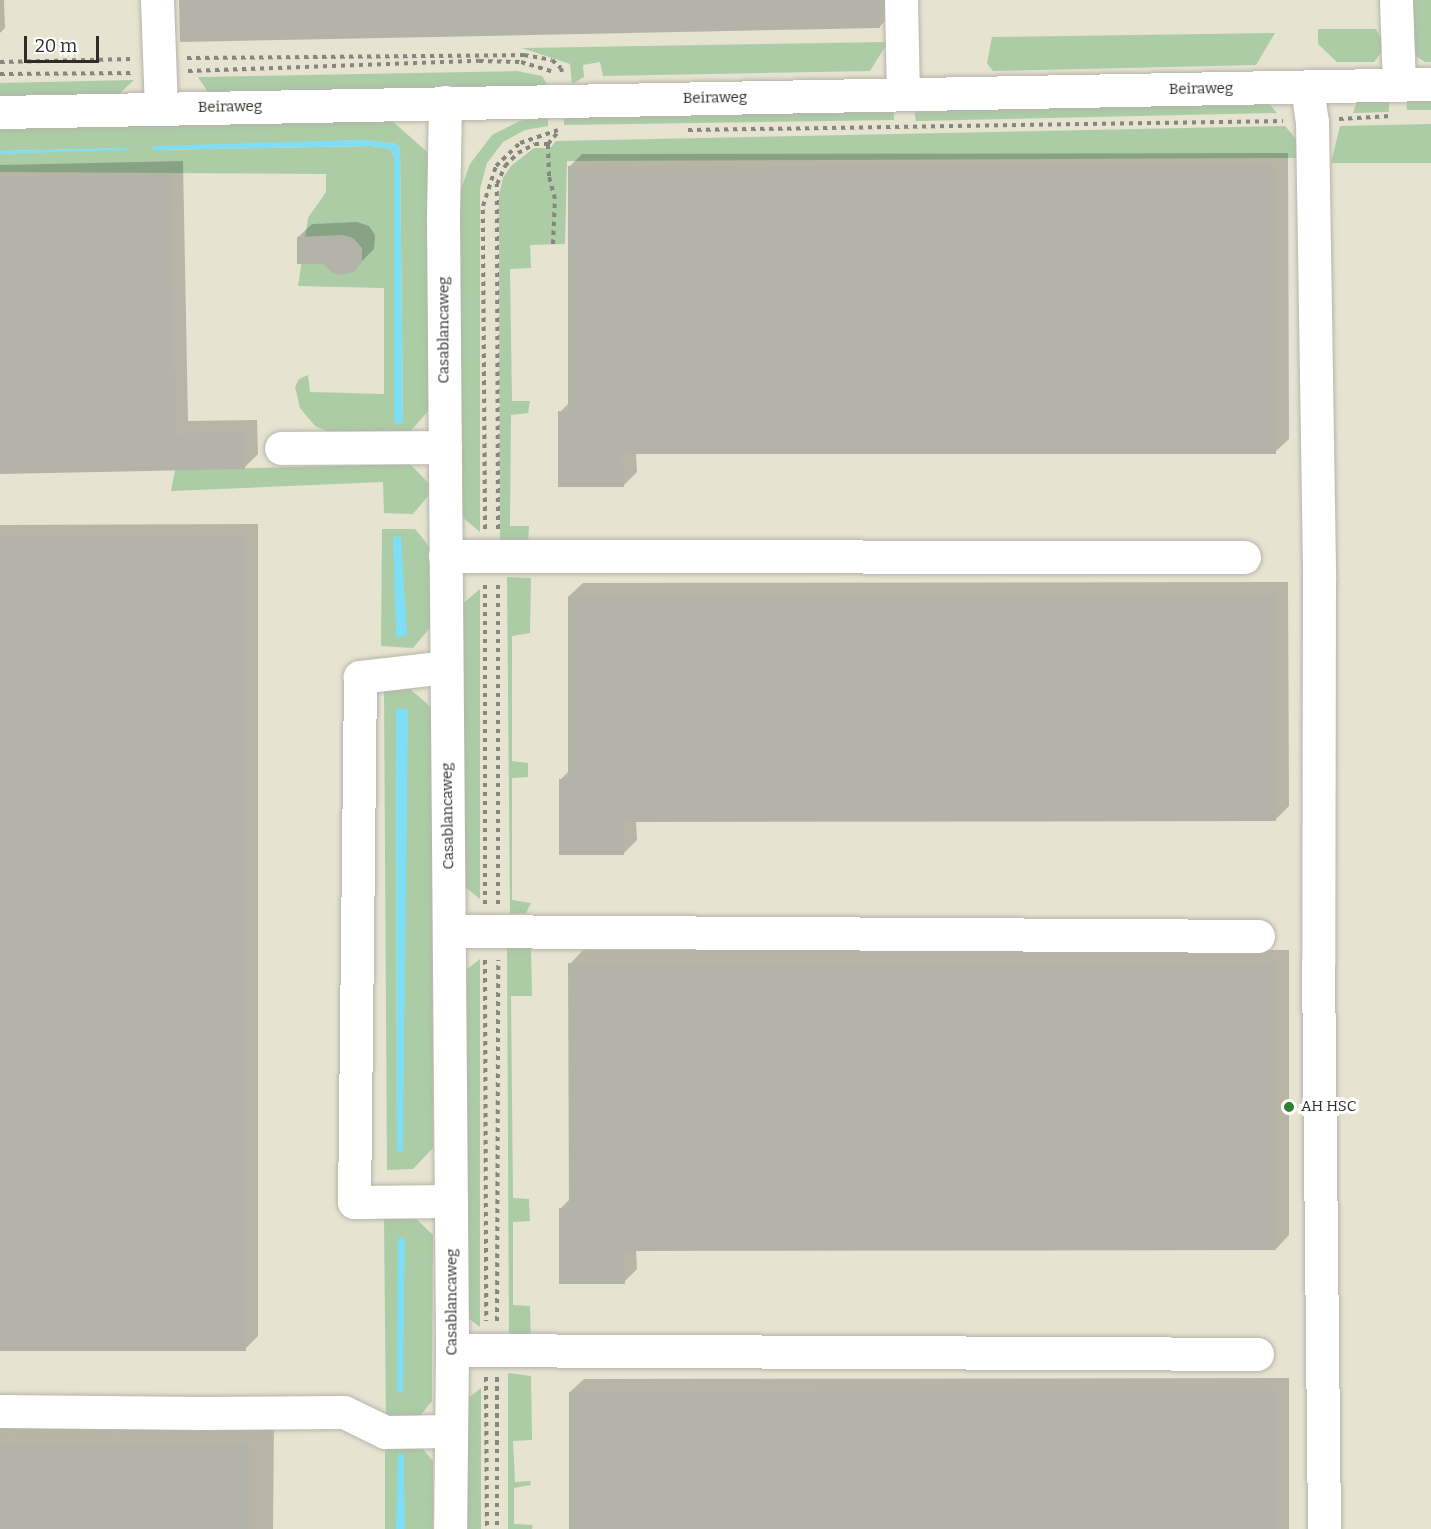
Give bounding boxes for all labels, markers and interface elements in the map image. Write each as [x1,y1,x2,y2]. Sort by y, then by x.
scale bar [27,24,102,62]
text: 20 m [35,35,77,57]
street label: Beiraweg [1169,79,1233,99]
street label: Beiraweg [683,88,747,108]
street label: Beiraweg [198,97,262,117]
street label: Casablancaweg [435,276,453,384]
street label: Casablancaweg [438,762,458,870]
place label: AH HSC [1301,1098,1356,1116]
marker: AH HSC [1282,1100,1296,1114]
street label: Casablancaweg [443,1248,461,1356]

